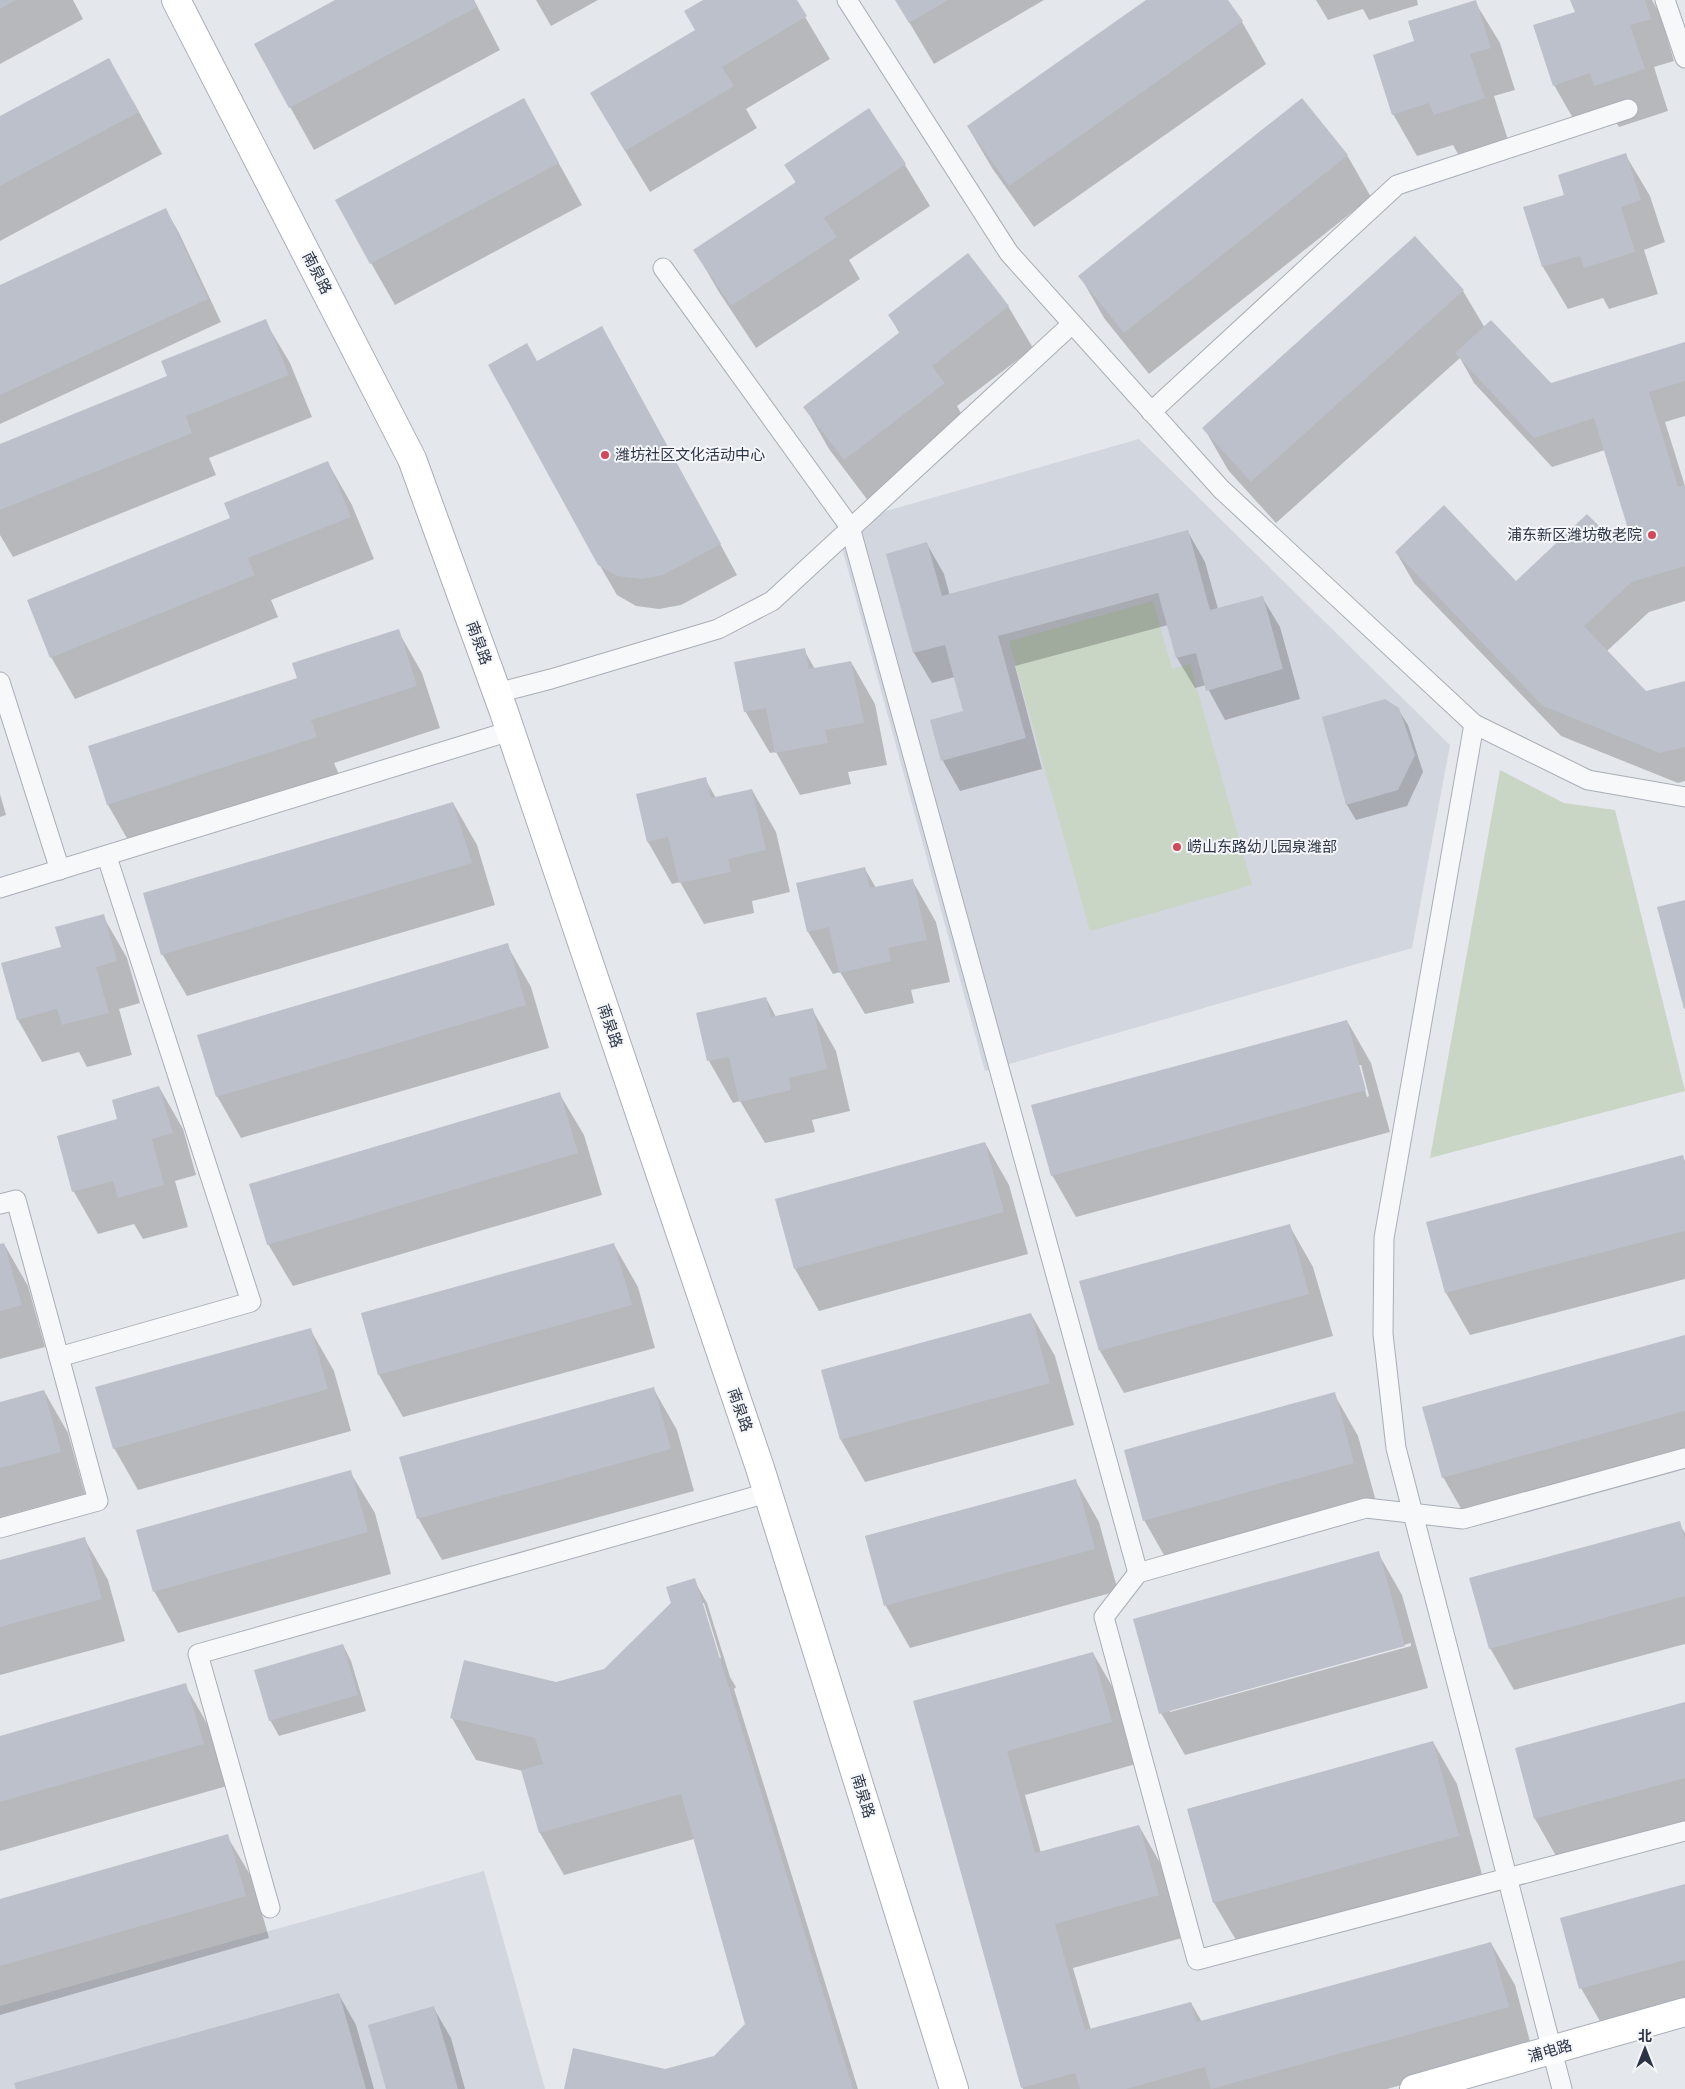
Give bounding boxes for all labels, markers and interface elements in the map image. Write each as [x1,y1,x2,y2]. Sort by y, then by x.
street label: 南泉路 [299,249,335,297]
place label: 潍坊社区文化活动中心 [615,446,765,464]
marker: 潍坊社区文化活动中心 [599,449,611,461]
place label: 浦东新区潍坊敬老院 [1507,526,1642,544]
marker: 浦东新区潍坊敬老院 [1646,529,1658,541]
street label: 南泉路 [463,619,495,667]
place label: 崂山东路幼儿园泉潍部 [1187,838,1337,856]
marker: 崂山东路幼儿园泉潍部 [1171,841,1183,853]
street label: 南泉路 [594,1002,626,1050]
street label: 南泉路 [724,1386,756,1434]
street label: 南泉路 [848,1772,878,1820]
north arrow [1620,2024,1670,2074]
text: 北 [1638,2028,1652,2044]
street label: 浦电路 [1526,2036,1574,2066]

